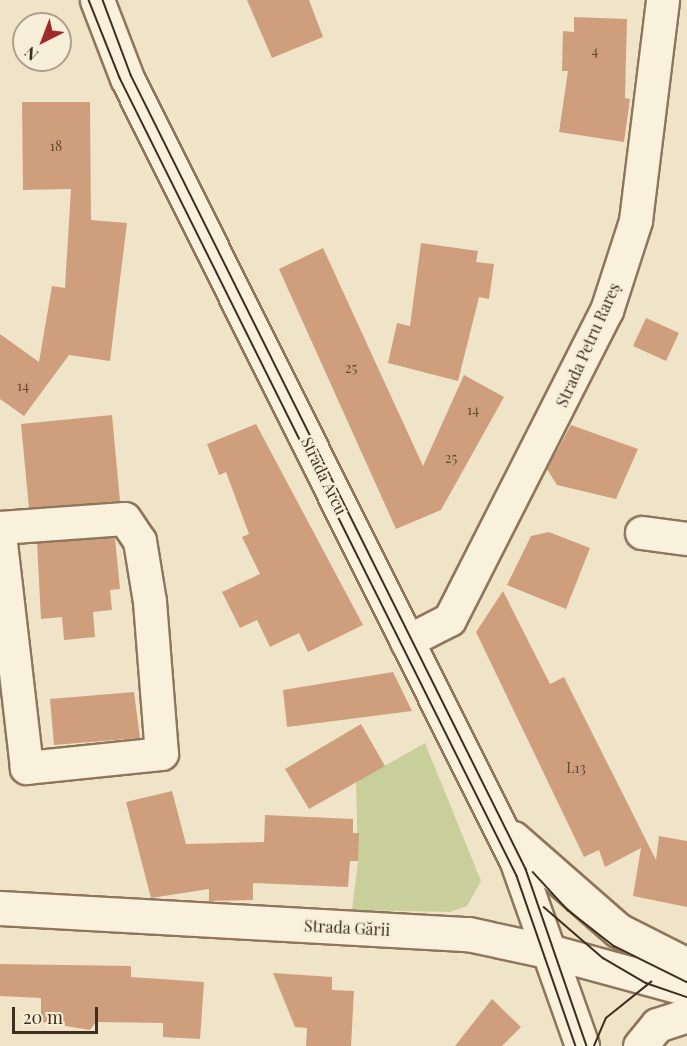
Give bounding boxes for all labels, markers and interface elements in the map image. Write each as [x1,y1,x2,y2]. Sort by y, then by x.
north arrow [12,12,72,72]
text: N [20,43,42,66]
house number: 4 [592,43,598,59]
house number: 18 [50,138,62,154]
street label: Strada Petru Rareș [552,280,624,410]
house number: 25 [345,360,357,376]
house number: 14 [17,378,29,394]
house number: 14 [467,402,479,418]
street label: Strada Arcu [297,434,351,518]
house number: 25 [445,450,457,466]
house number: L13 [566,760,586,776]
street label: Strada Gării [303,916,391,940]
scale bar [15,995,100,1033]
text: 20 m [23,1005,63,1029]

